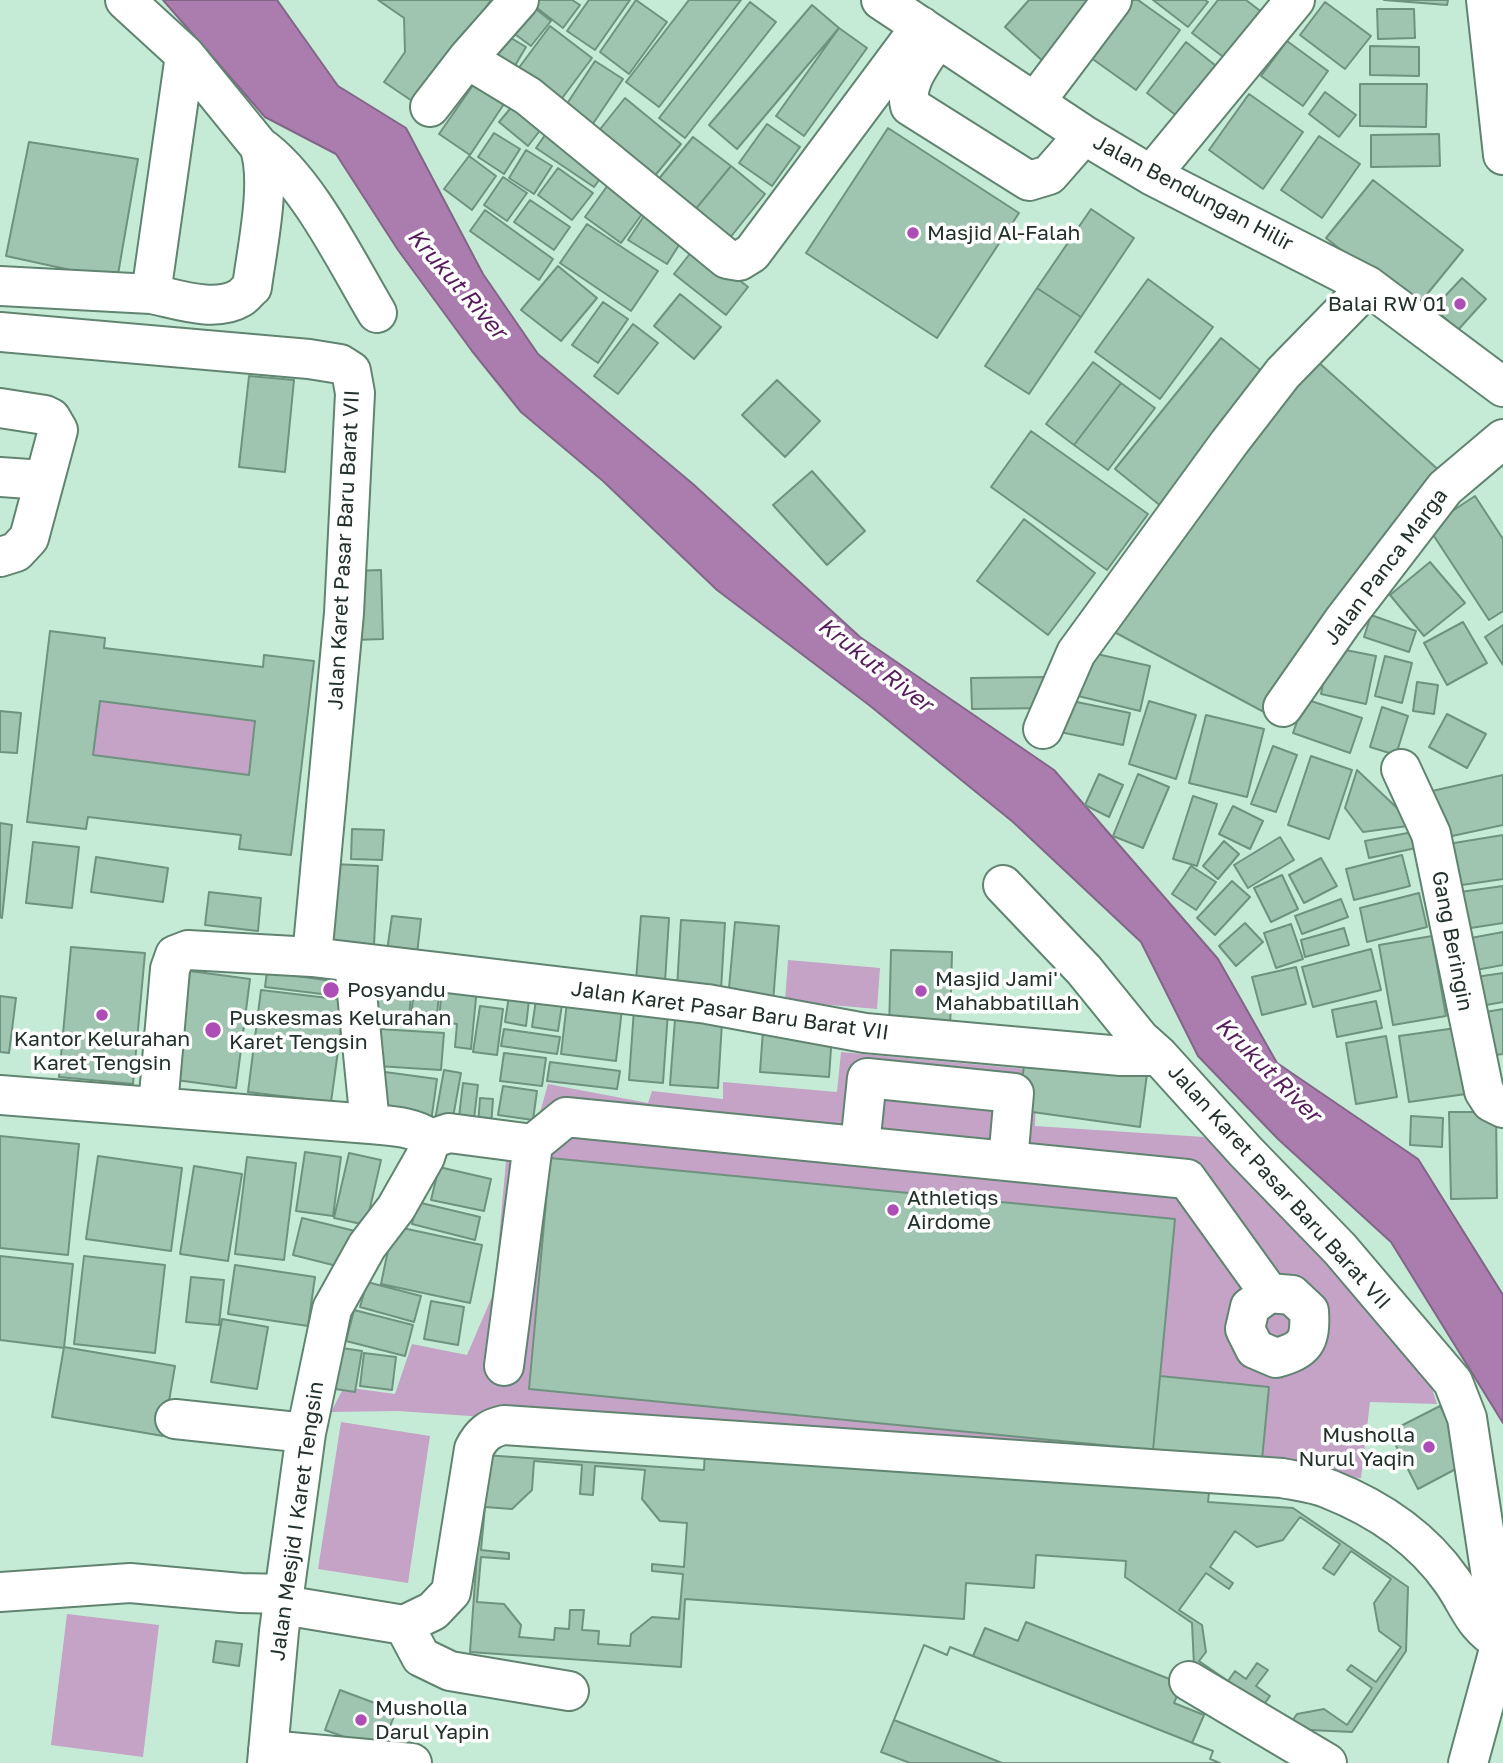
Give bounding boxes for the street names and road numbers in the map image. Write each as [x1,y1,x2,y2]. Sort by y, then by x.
street label: Jalan Bendungan Hilir [1089,130,1297,256]
street label: Jalan Karet Pasar Baru Barat VII [323,389,365,711]
street label: Jalan Panca Marga [1319,484,1453,650]
street label: Gang Beringin [1426,869,1478,1013]
street label: Jalan Karet Pasar Baru Barat VII [569,976,891,1046]
street label: Jalan Karet Pasar Baru Barat VII [1162,1059,1396,1315]
street label: Jalan Mesjid I Karet Tengsin [265,1380,329,1662]

